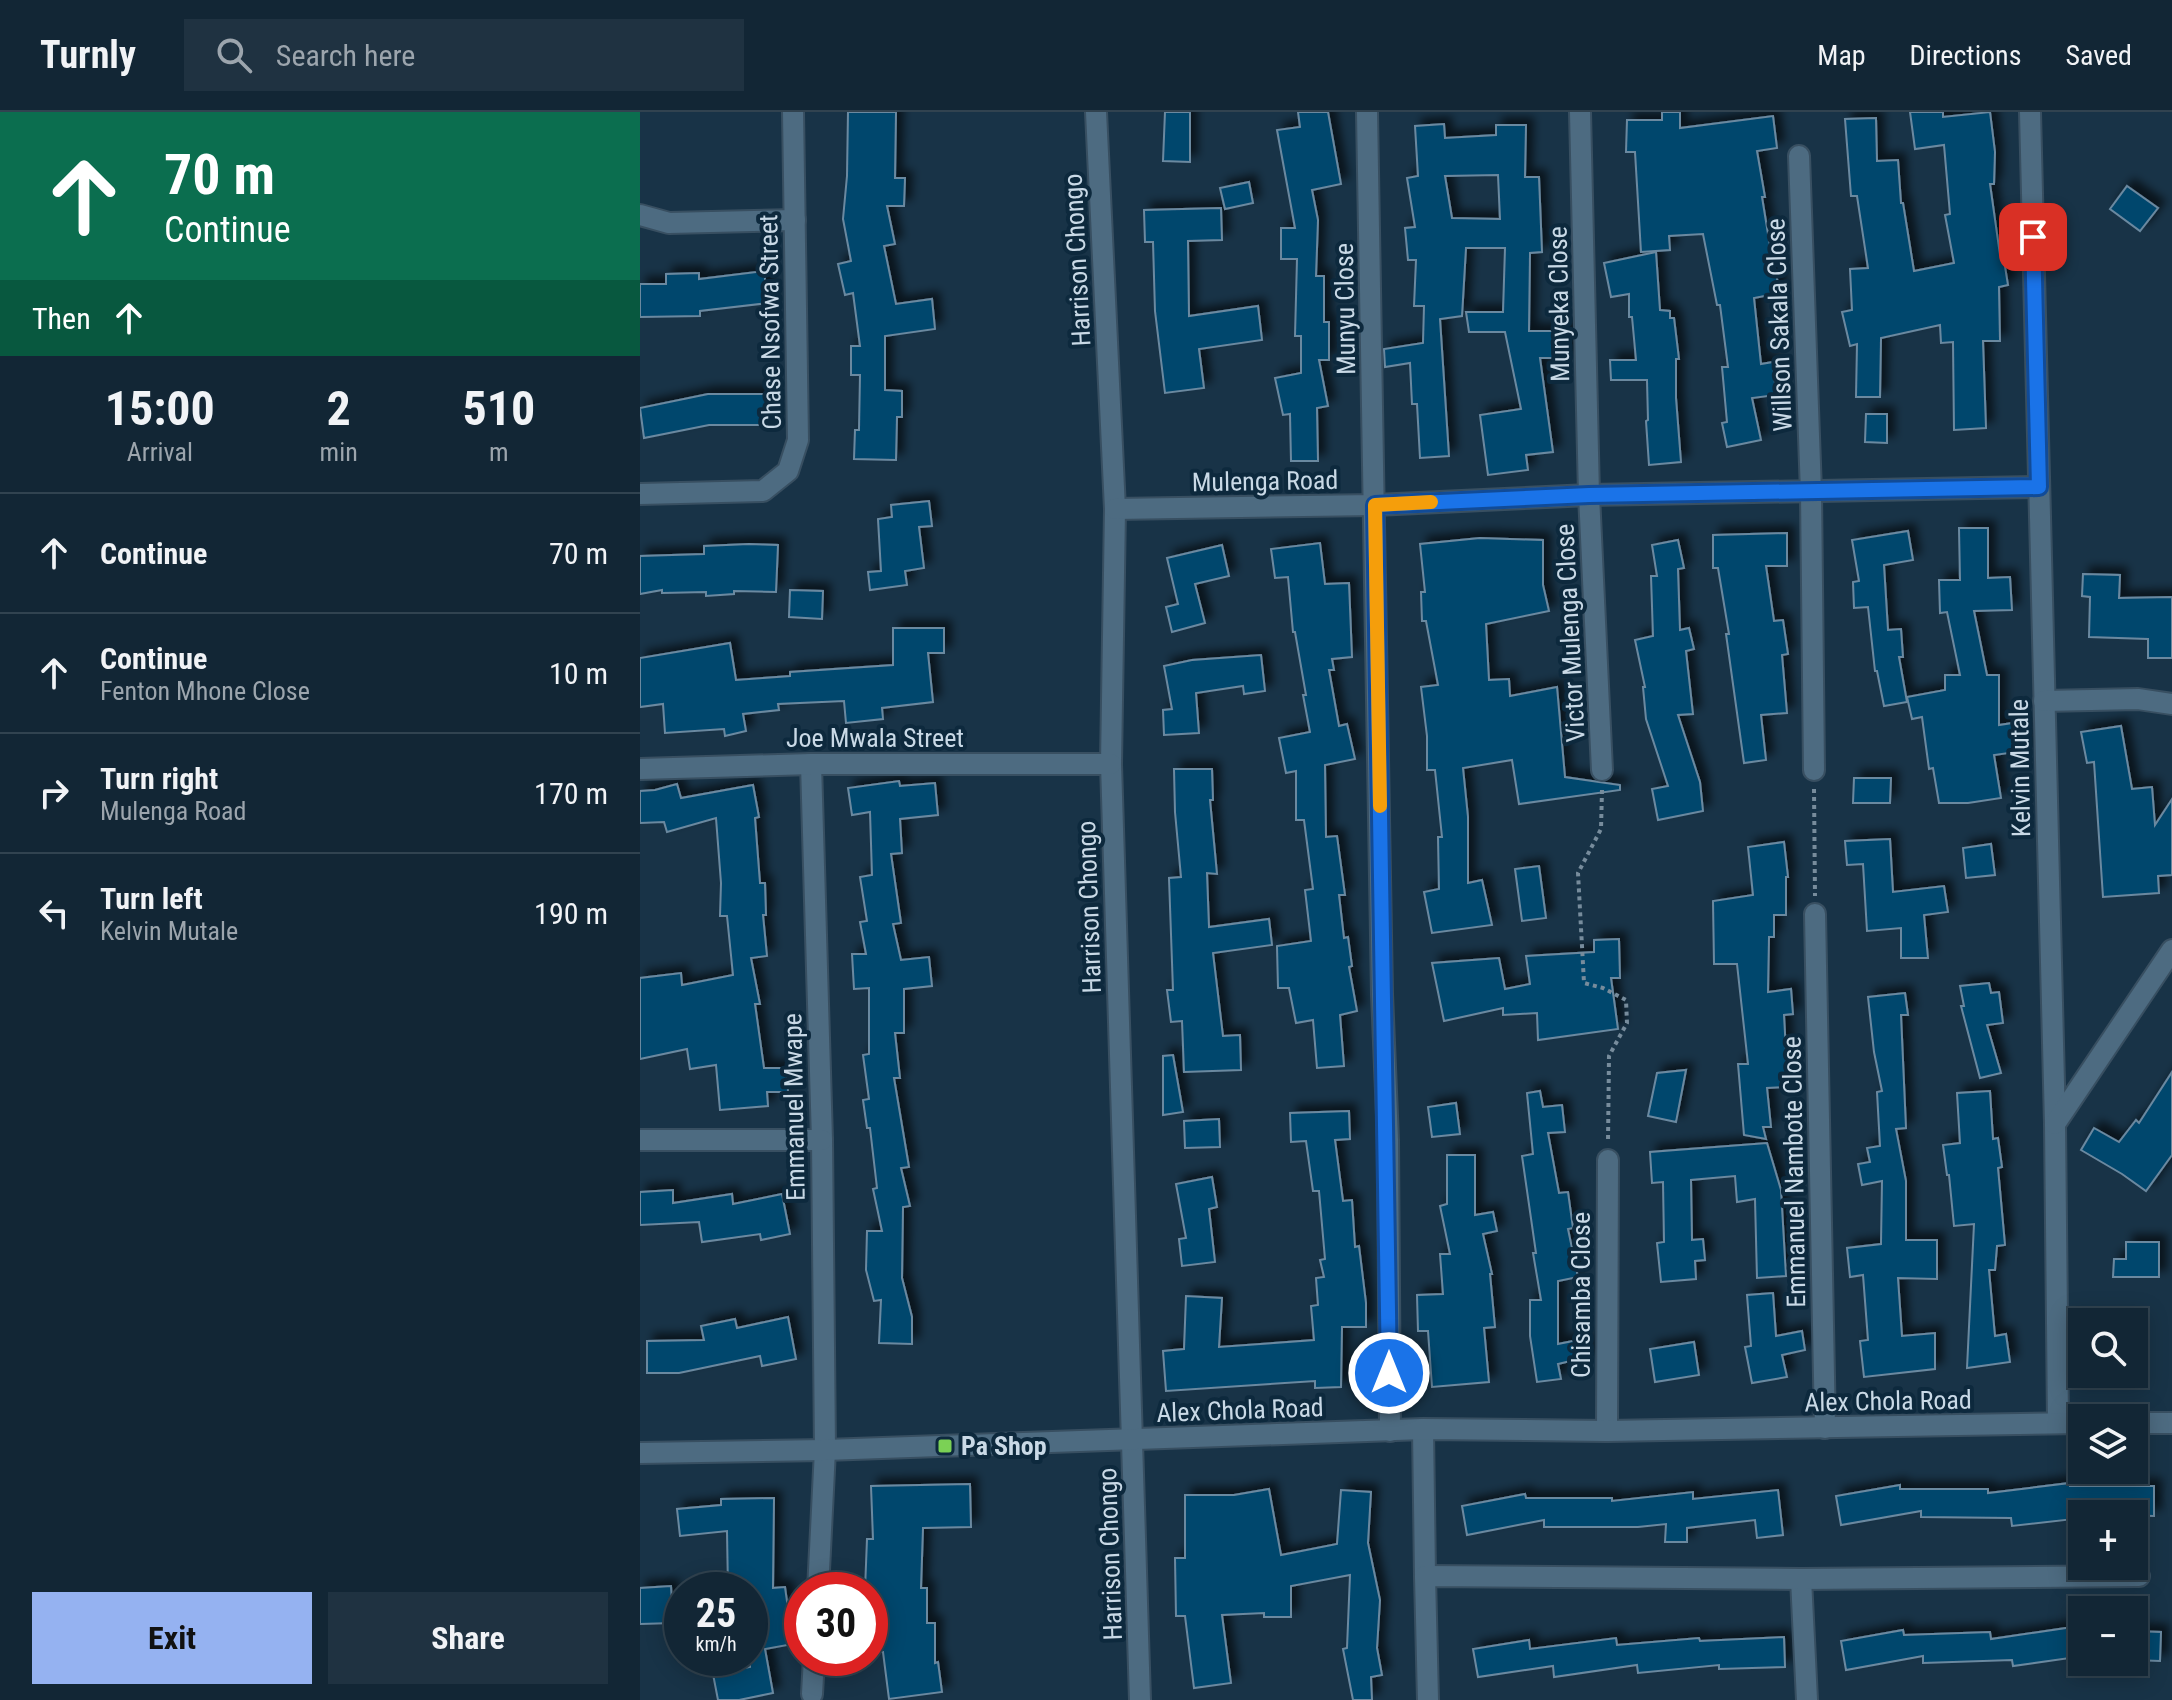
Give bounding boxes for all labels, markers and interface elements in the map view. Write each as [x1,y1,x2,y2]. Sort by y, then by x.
search box [184,19,744,91]
text: Turnly [40,33,136,77]
icon: search [212,33,256,77]
text: Search here [276,38,415,73]
text: Map [1817,39,1866,72]
text: Directions [1910,39,2021,72]
text: Saved [2065,39,2132,72]
text: 70 m [164,142,275,208]
icon: ahead [32,144,136,248]
street label: Harrison Chongo [1058,173,1096,347]
pin [1999,203,2067,271]
text: Continue [164,209,291,251]
street label: Chase Nsofwa Street [753,214,787,430]
icon: arrive [2011,215,2055,259]
street label: Willson Sakala Close [1760,218,1798,432]
street label: Munyeka Close [1543,226,1575,382]
street label: Munyu Close [1329,243,1361,375]
icon: ahead [107,296,151,340]
text: Then [32,301,91,336]
text: 15:00 [105,380,215,437]
text: 2 [327,380,351,437]
text: 510 [462,380,535,437]
text: Arrival [127,437,193,467]
text: min [320,437,358,467]
text: m [489,437,509,467]
street label: Mulenga Road [1192,465,1338,497]
street label: Victor Mulenga Close [1549,523,1591,743]
icon: ahead [32,531,76,575]
text: Continue [100,536,207,571]
text: 70 m [549,536,608,571]
text: Continue [100,641,207,676]
icon: ahead [32,651,76,695]
text: 10 m [549,656,608,691]
text: Fenton Mhone Close [100,676,310,706]
street label: Kelvin Mutale [2004,699,2036,837]
street label: Joe Mwala Street [786,723,964,753]
text: Turn right [100,761,218,796]
icon: right [32,771,76,815]
text: 170 m [534,776,608,811]
text: Mulenga Road [100,796,246,826]
street label: Harrison Chongo [1071,820,1107,994]
text: Turn left [100,881,203,916]
icon: left [32,891,76,935]
text: 190 m [534,896,608,931]
text: Kelvin Mutale [100,916,238,946]
street label: Emmanuel Mwape [777,1013,811,1201]
street label: Emmanuel Nambote Close [1777,1036,1811,1308]
street label: Chisamba Close [1566,1212,1596,1378]
map controls [2068,1308,2148,1676]
button: search [2068,1308,2148,1388]
position arrow [1347,1331,1431,1415]
street label: Alex Chola Road [1804,1385,1972,1417]
street label: Alex Chola Road [1156,1392,1324,1428]
button: layers [2068,1404,2148,1484]
place label: Pa Shop [961,1431,1047,1461]
marker: Pa Shop [936,1437,954,1455]
street label: Harrison Chongo [1092,1467,1128,1641]
button: + [2068,1500,2148,1580]
speed limit sign: 30 [784,1572,888,1676]
text: 25 [696,1590,736,1637]
button: Exit [32,1592,312,1684]
button: Share [328,1592,608,1684]
button: − [2068,1596,2148,1676]
text: km/h [695,1632,737,1656]

